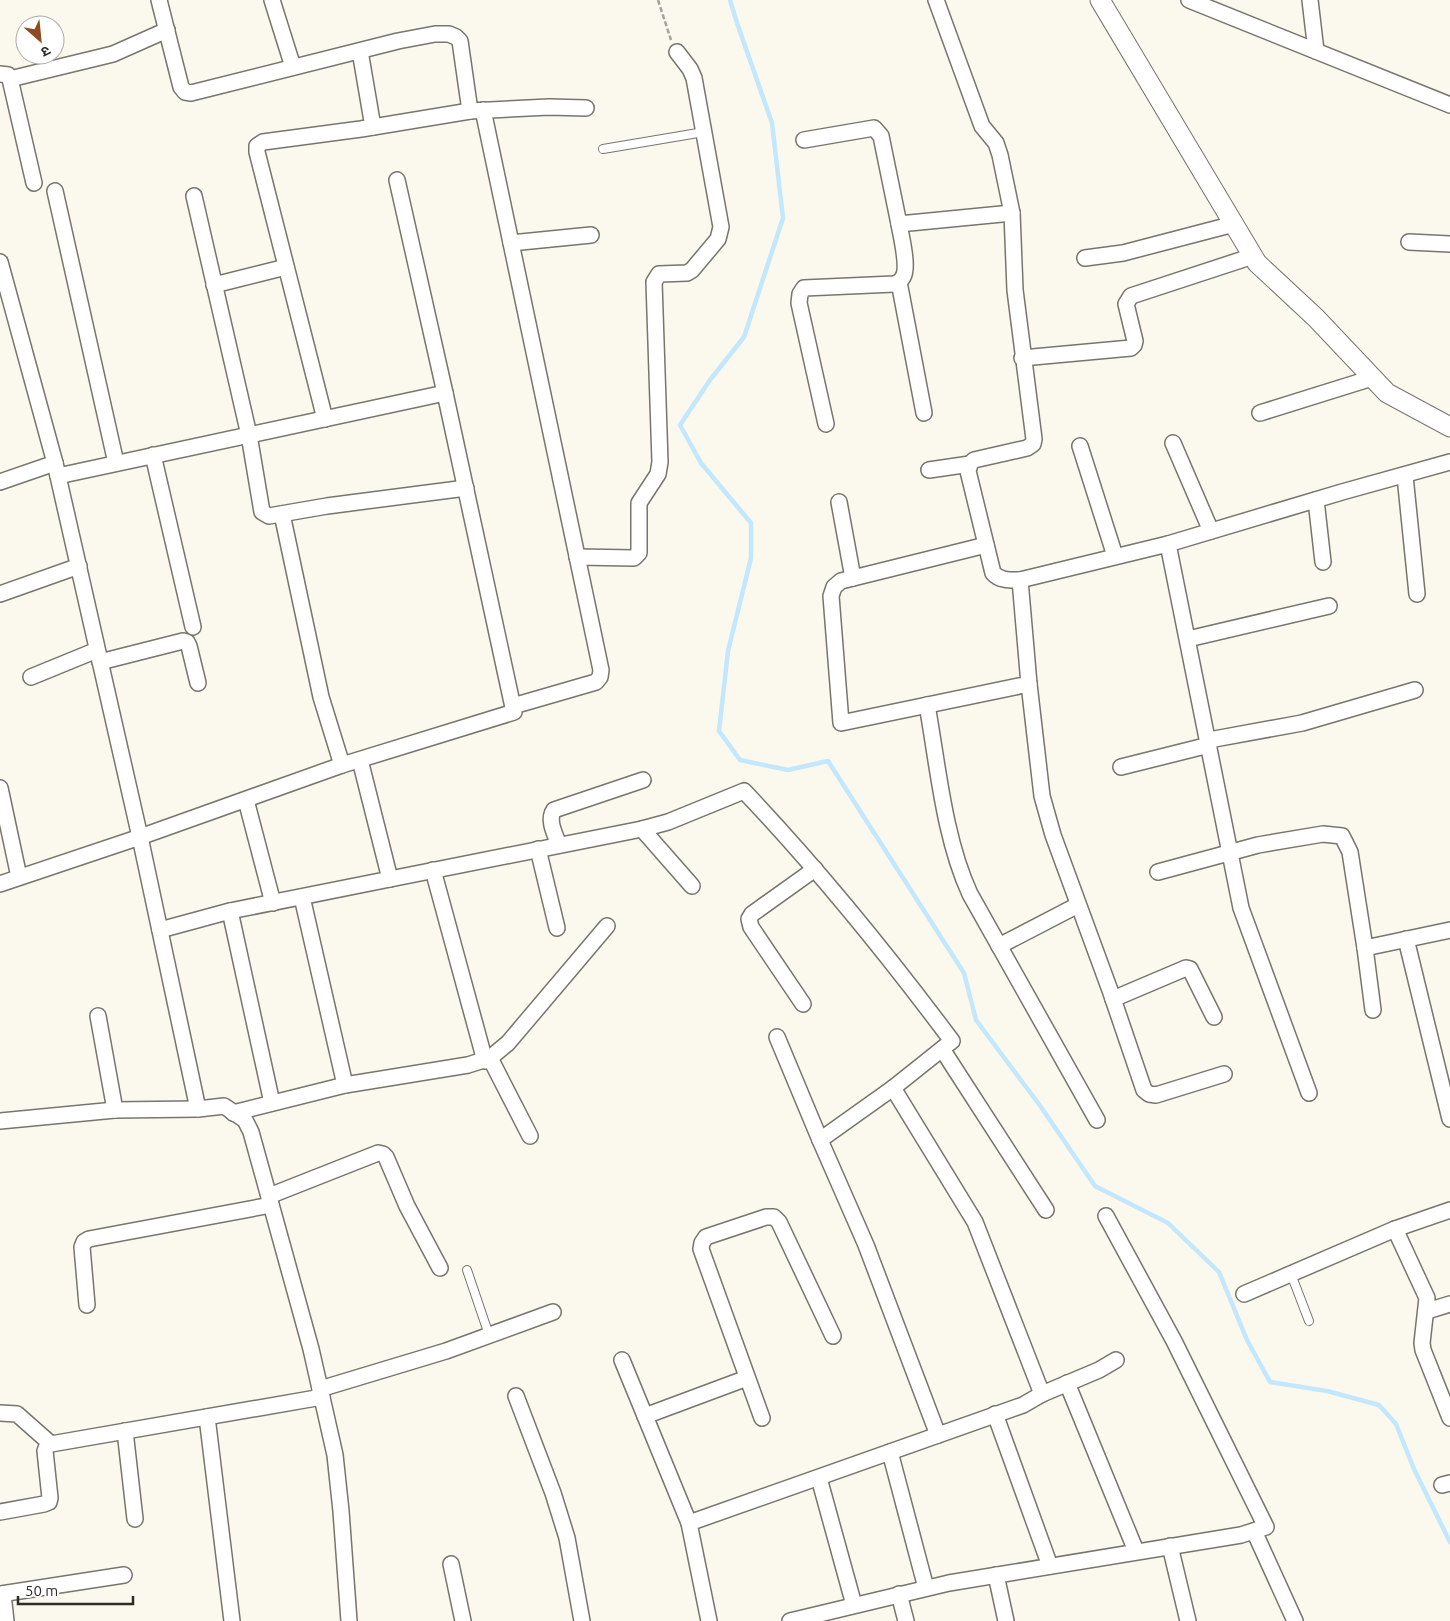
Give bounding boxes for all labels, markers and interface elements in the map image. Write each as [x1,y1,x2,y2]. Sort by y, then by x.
north arrow [15,15,65,65]
text: उ [38,43,53,61]
scale bar [18,1574,132,1606]
text: 50 m [25,1582,58,1599]

